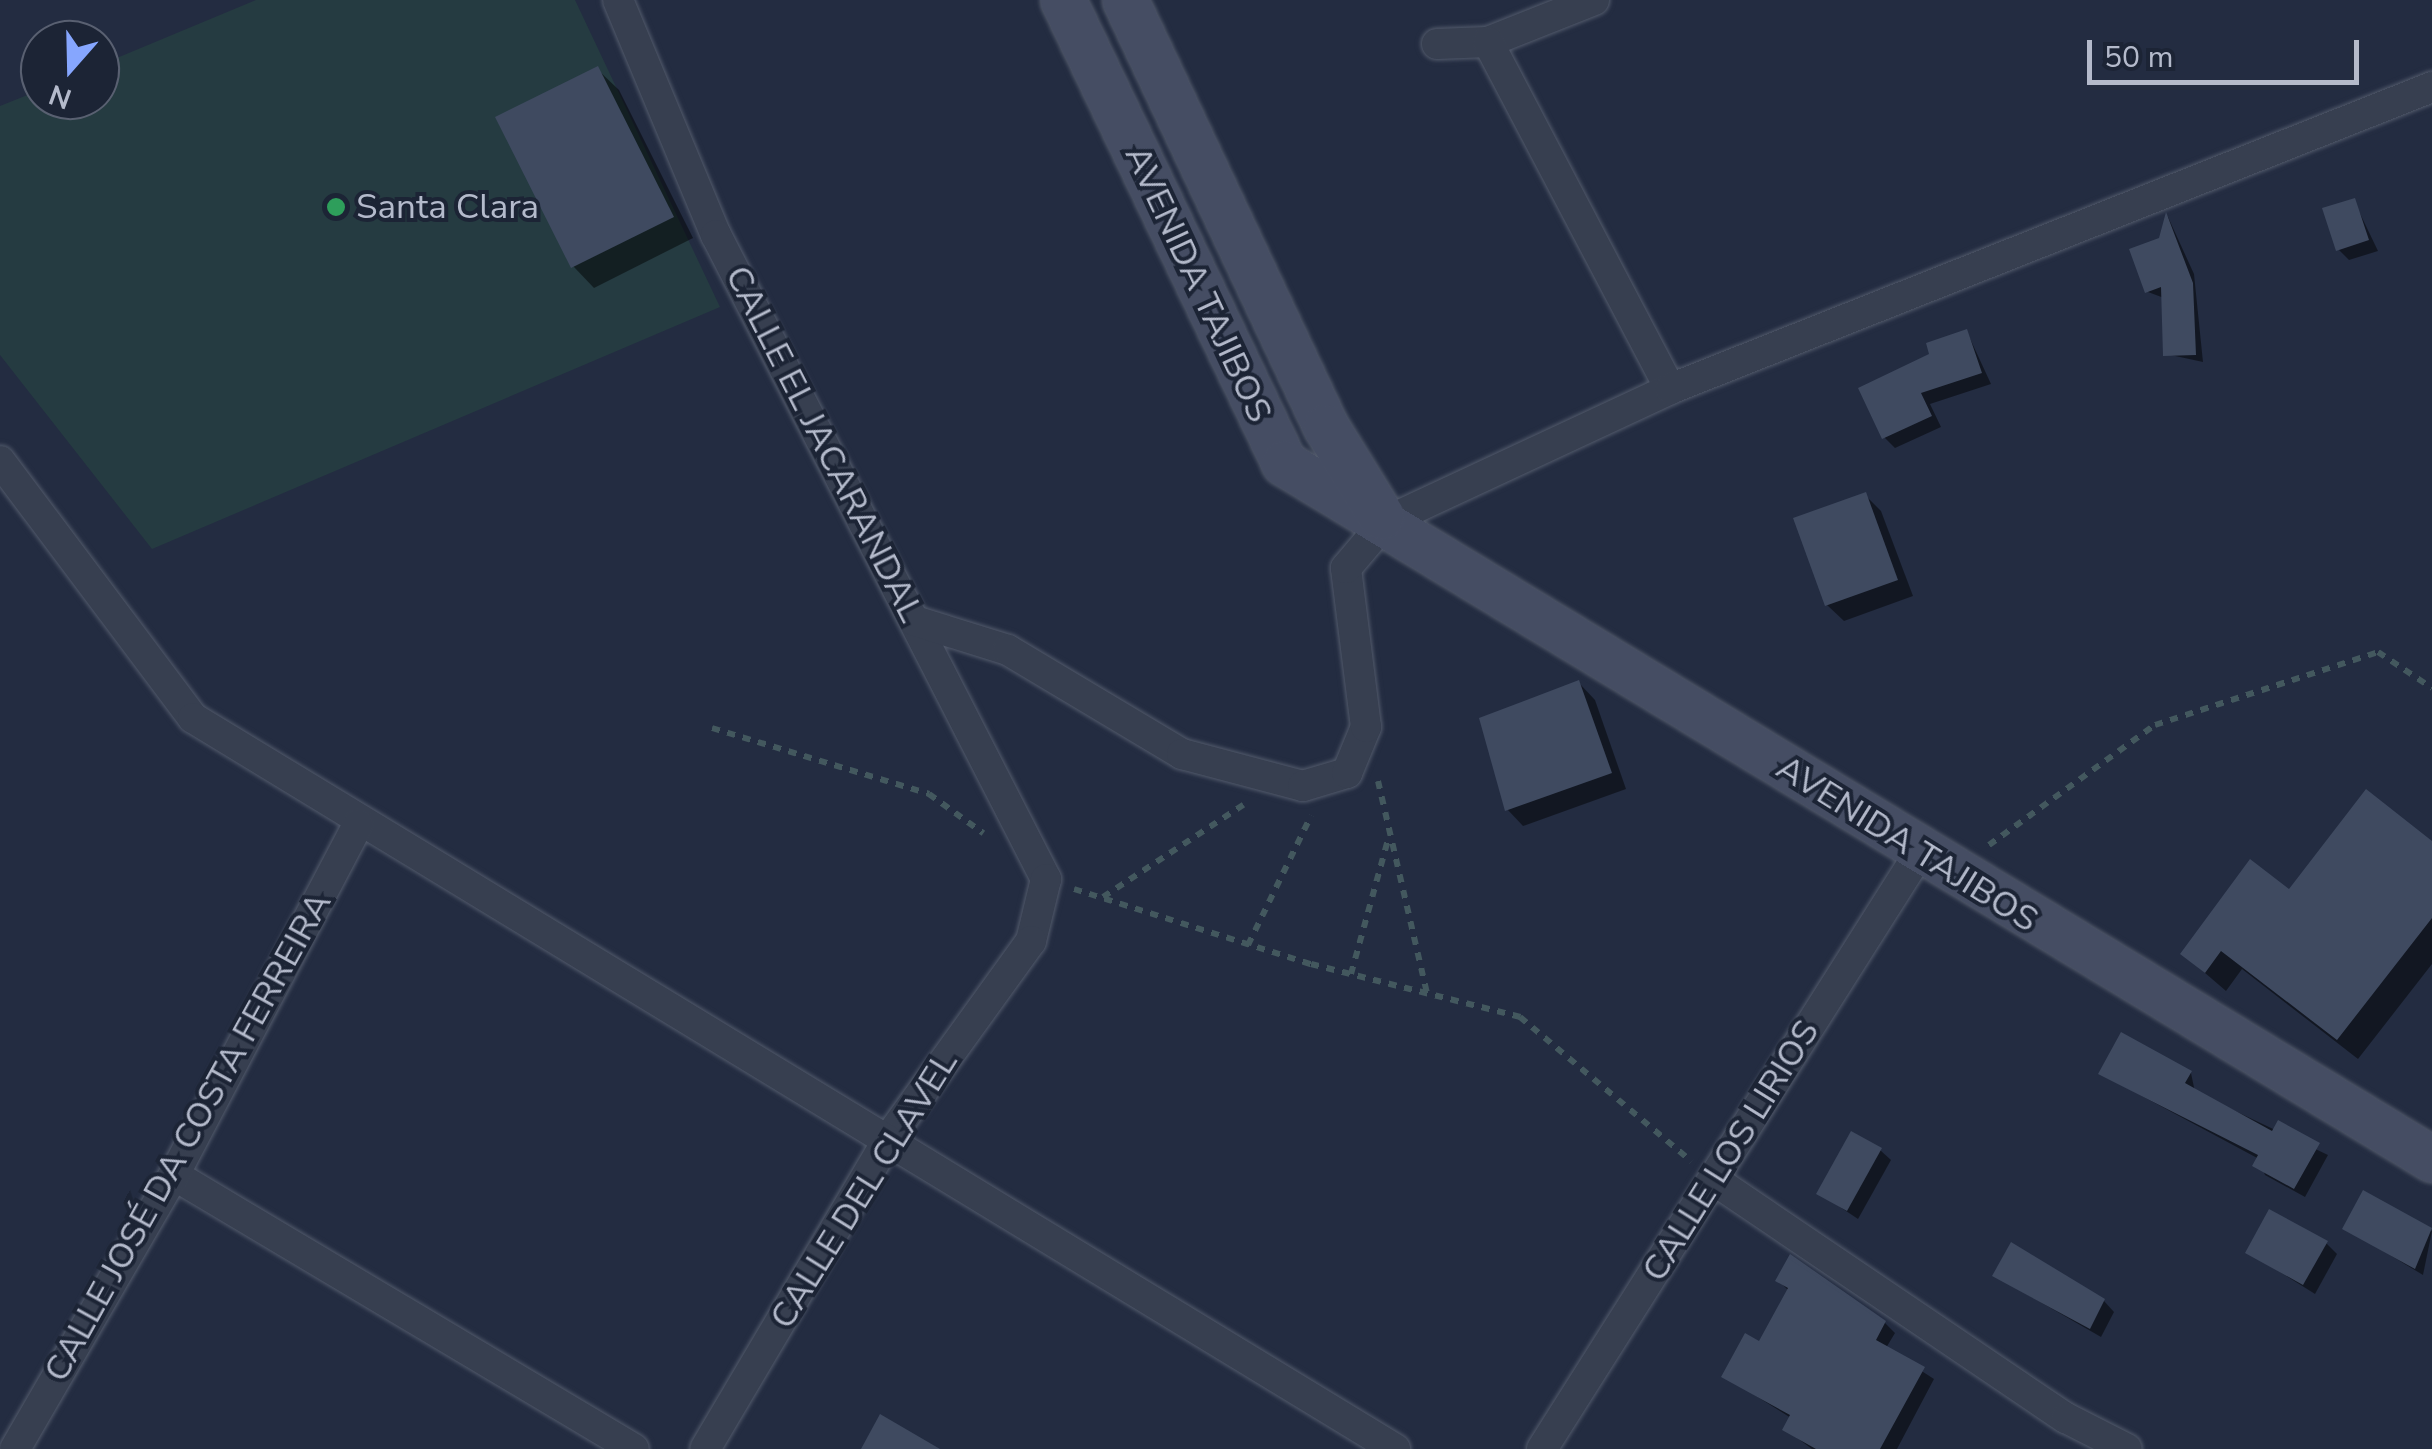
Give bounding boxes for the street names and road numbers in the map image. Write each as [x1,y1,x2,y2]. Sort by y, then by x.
street label: AVENIDA TAJIBOS [1116,139,1280,429]
street label: CALLE EL JACARANDAL [716,259,932,629]
street label: AVENIDA TAJIBOS [1769,747,2045,941]
street label: CALLE JOSÉ DA COSTA FERREIRA [36,885,340,1389]
street label: CALLE LOS LIRIOS [1634,1013,1828,1289]
street label: CALLE DEL CLAVEL [762,1044,966,1336]

